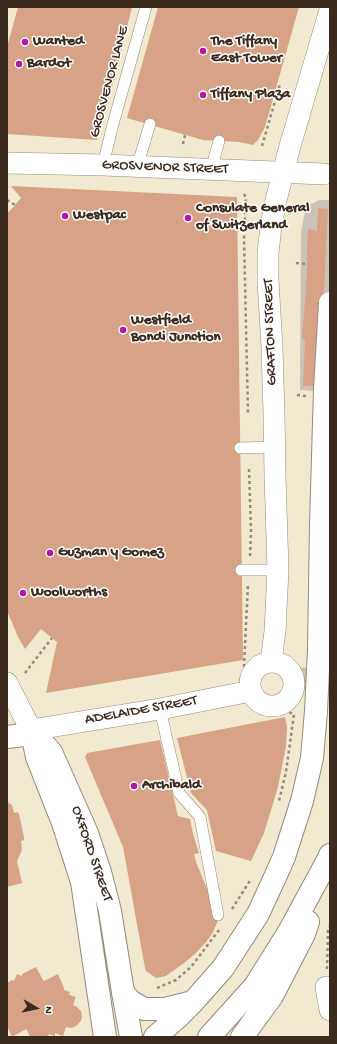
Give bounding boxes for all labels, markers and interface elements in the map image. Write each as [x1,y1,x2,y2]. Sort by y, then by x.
street label: GROSVENOR LANE [86,24,134,140]
place label: Wanted [33,33,84,51]
place label: The Tiffany East Tower [211,33,282,68]
marker: Wanted [20,37,30,47]
marker: The Tiffany East Tower [198,46,208,56]
place label: Bardot [27,55,71,73]
marker: Bardot [14,59,24,69]
place label: Tiffany Plaza [211,86,290,104]
marker: Tiffany Plaza [198,90,208,100]
street label: GROSVENOR STREET [102,157,228,179]
place label: Consulate General of Switzerland [196,200,310,235]
place label: Westpac [73,207,126,225]
marker: Westpac [60,211,70,221]
marker: Consulate General of Switzerland [183,213,193,223]
street label: GRAFTON STREET [260,278,282,386]
place label: Westfield Bondi Junction [131,312,221,347]
marker: Westfield Bondi Junction [118,325,128,335]
place label: Guzman y Gomez [58,544,164,562]
marker: Guzman y Gomez [45,548,55,558]
place label: Woolworths [31,584,107,602]
marker: Woolworths [18,588,28,598]
street label: ADELAIDE STREET [83,692,199,730]
place label: Archibald [142,777,201,795]
marker: Archibald [129,781,139,791]
street label: OXFORD STREET [66,804,116,904]
north arrow [16,988,56,1028]
text: N [41,1005,54,1014]

